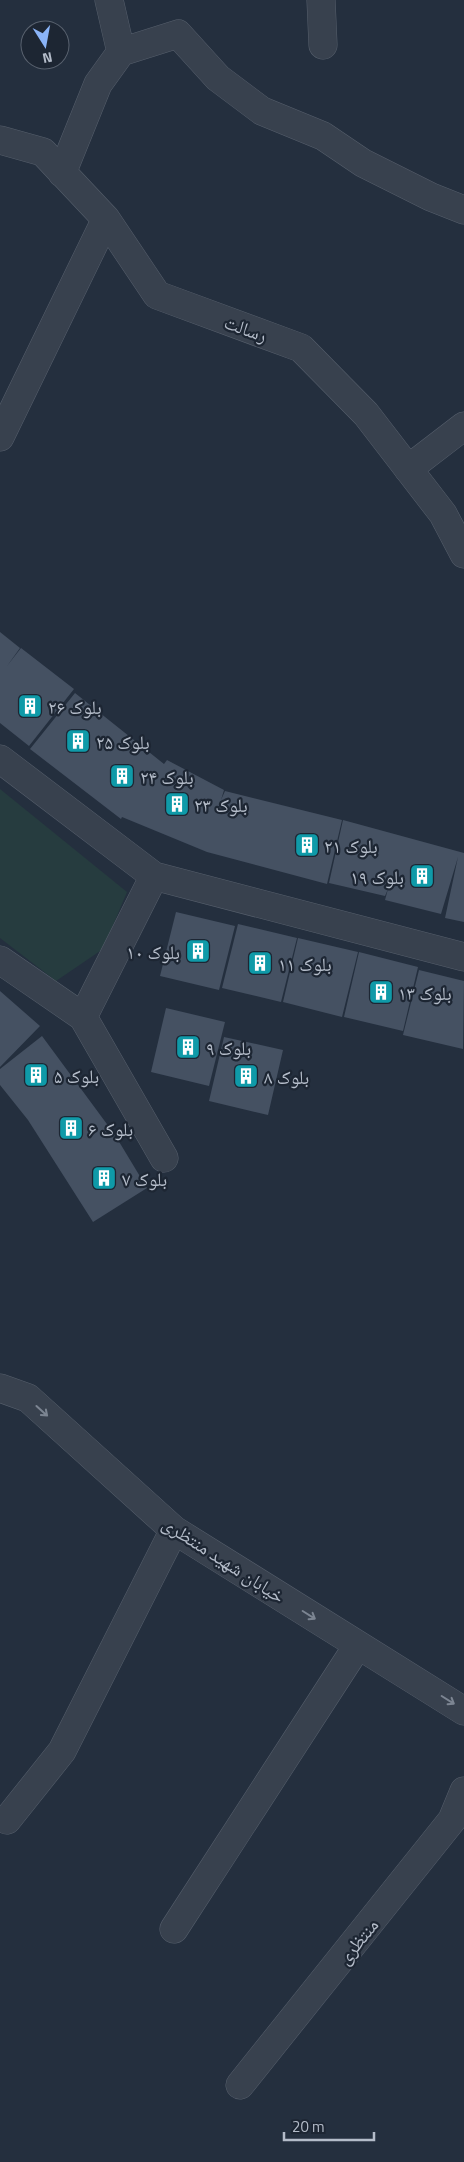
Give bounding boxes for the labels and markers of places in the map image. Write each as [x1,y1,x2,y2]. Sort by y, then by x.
place label: بلوک ۲۶ [48,692,102,721]
building icon: بلوک ۲۶ [17,693,43,719]
place label: بلوک ۲۵ [96,727,150,756]
building icon: بلوک ۲۵ [65,728,91,754]
place label: بلوک ۲۴ [140,762,194,791]
building icon: بلوک ۲۴ [109,763,135,789]
place label: بلوک ۲۳ [194,790,248,819]
building icon: بلوک ۲۳ [164,791,190,817]
place label: بلوک ۲۱ [324,831,378,860]
building icon: بلوک ۲۱ [294,832,320,858]
place label: بلوک ۱۹ [350,862,404,891]
building icon: بلوک ۱۹ [409,863,435,889]
place label: بلوک ۱۰ [126,937,180,966]
building icon: بلوک ۱۰ [185,938,211,964]
place label: بلوک ۱۱ [278,949,332,978]
building icon: بلوک ۱۱ [247,950,273,976]
place label: بلوک ۱۳ [398,978,452,1007]
building icon: بلوک ۱۳ [368,979,394,1005]
place label: بلوک ۹ [206,1033,251,1062]
building icon: بلوک ۹ [175,1034,201,1060]
place label: بلوک ۵ [54,1061,99,1090]
building icon: بلوک ۵ [23,1062,49,1088]
place label: بلوک ۸ [264,1062,309,1091]
building icon: بلوک ۸ [233,1063,259,1089]
place label: بلوک ۶ [88,1114,133,1143]
building icon: بلوک ۶ [58,1115,84,1141]
place label: بلوک ۷ [122,1164,167,1193]
building icon: بلوک ۷ [91,1165,117,1191]

